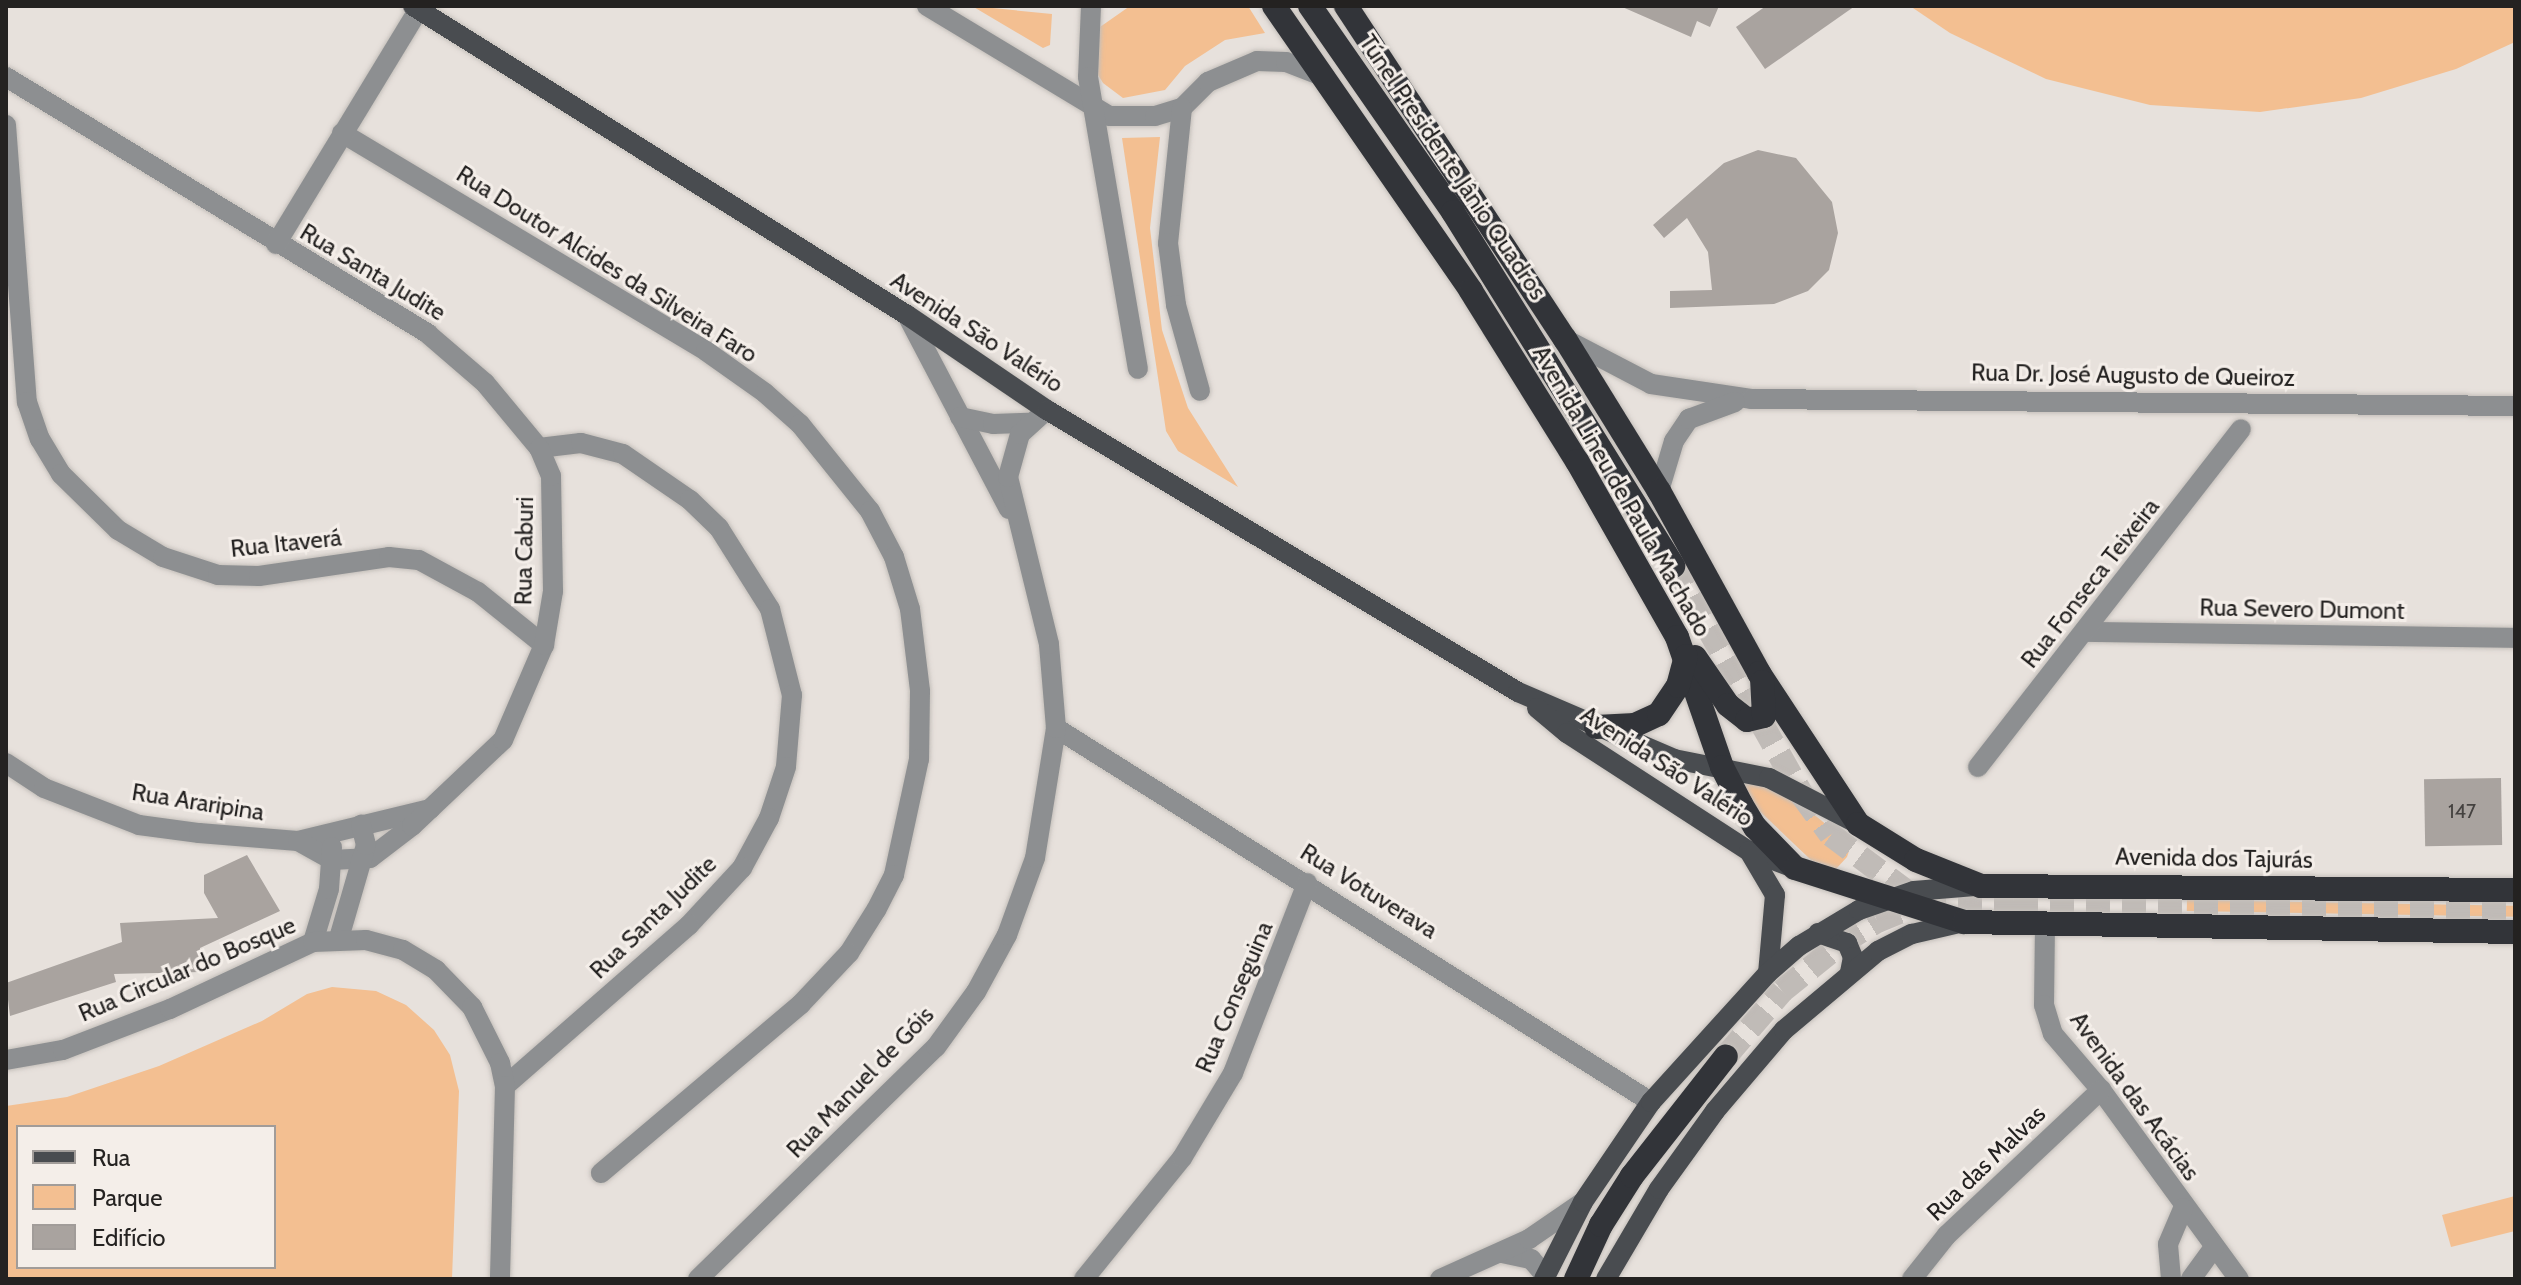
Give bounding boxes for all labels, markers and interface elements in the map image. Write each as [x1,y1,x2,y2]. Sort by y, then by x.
street label: Túnel Presidente Jânio Quadros [1353,29,1553,305]
street label: Rua Doutor Alcides da Silveira Faro [451,159,763,369]
street label: Rua Santa Judite [295,217,451,327]
street label: Avenida São Valério [885,266,1069,398]
street label: Avenida Lineu de Paula Machado [1527,340,1717,642]
street label: Rua Dr. José Augusto de Queiroz [1971,358,2295,392]
street label: Rua Fonseca Teixeira [2015,492,2165,674]
street label: Rua Caburi [509,496,539,606]
street label: Rua Itaverá [229,523,343,563]
street label: Rua Severo Dumont [2199,593,2405,625]
street label: Avenida São Valério [1575,700,1759,832]
street label: Rua Araripina [130,777,266,827]
house number: 147 [2448,799,2476,823]
street label: Rua Votuverava [1295,837,1443,945]
street label: Avenida dos Tajurás [2115,842,2313,874]
street label: Rua Santa Judite [584,849,722,985]
street label: Rua Circular do Bosque [74,910,300,1028]
street label: Rua Conseguina [1189,917,1279,1077]
street label: Rua Manuel de Góis [780,1000,940,1164]
street label: Avenida das Acácias [2064,1006,2206,1186]
street label: Rua das Malvas [1921,1099,2051,1227]
legend [16,1125,276,1269]
text: Rua [92,1143,130,1172]
text: Parque [92,1183,162,1212]
text: Edifício [92,1223,166,1252]

